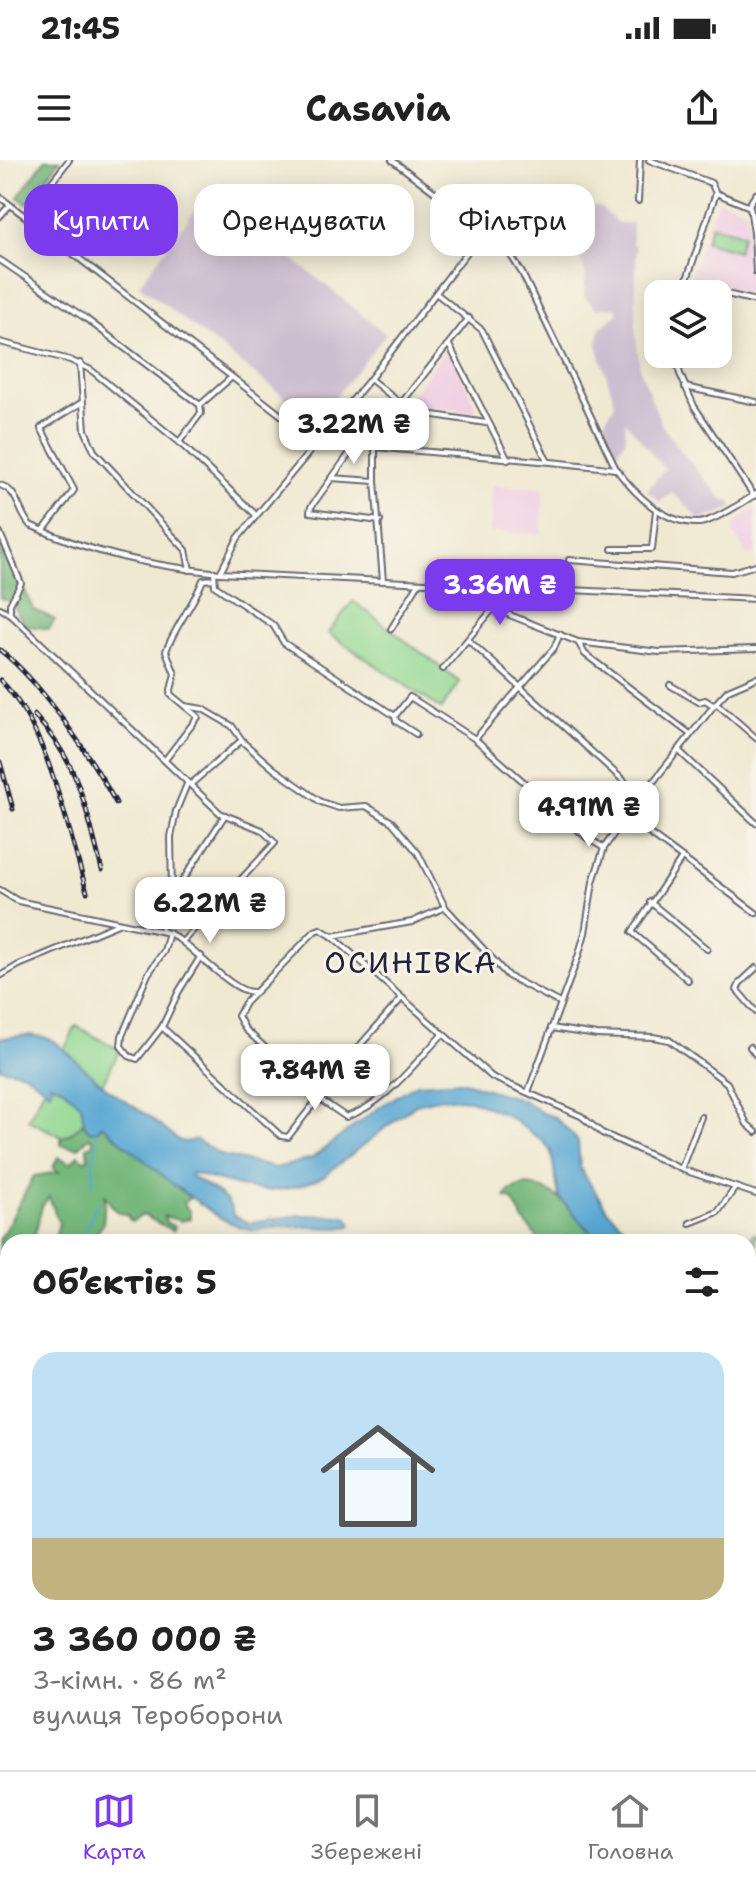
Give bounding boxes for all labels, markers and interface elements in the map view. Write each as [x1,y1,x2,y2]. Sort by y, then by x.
text: 21:45 [40,8,120,49]
text: Casavia [305,84,451,133]
icon: menu [32,86,76,130]
icon: share [680,86,724,130]
chip: Купити [24,184,178,256]
chip: Орендувати [194,184,414,256]
chip: Фільтри [430,184,595,256]
map controls [644,280,732,368]
button: layers [644,280,732,368]
pin: 3.22M ₴ [280,398,428,466]
text: 3.22M ₴ [297,406,411,441]
pin: 3.36M ₴ [426,559,574,627]
text: 3.36M ₴ [443,567,557,602]
pin: 4.91M ₴ [515,781,663,849]
text: 4.91M ₴ [537,789,641,824]
pin: 6.22M ₴ [136,877,284,945]
text: 6.22M ₴ [153,885,267,920]
district label: ОСИНІВКА [324,942,498,983]
pin: 7.84M ₴ [241,1044,389,1112]
text: 7.84M ₴ [259,1052,371,1087]
text: Об’єктів: 5 [32,1259,217,1305]
icon: filters [680,1260,724,1304]
icon: home [306,1404,450,1548]
text: 3 360 000 ₴ [32,1616,257,1662]
text: 3-кімн. · 86 m² [32,1662,227,1697]
text: вулиця Тероборони [32,1697,283,1732]
tab: Карта [83,1789,146,1866]
tab: Збережені [311,1789,422,1866]
tab: Головна [588,1789,673,1866]

